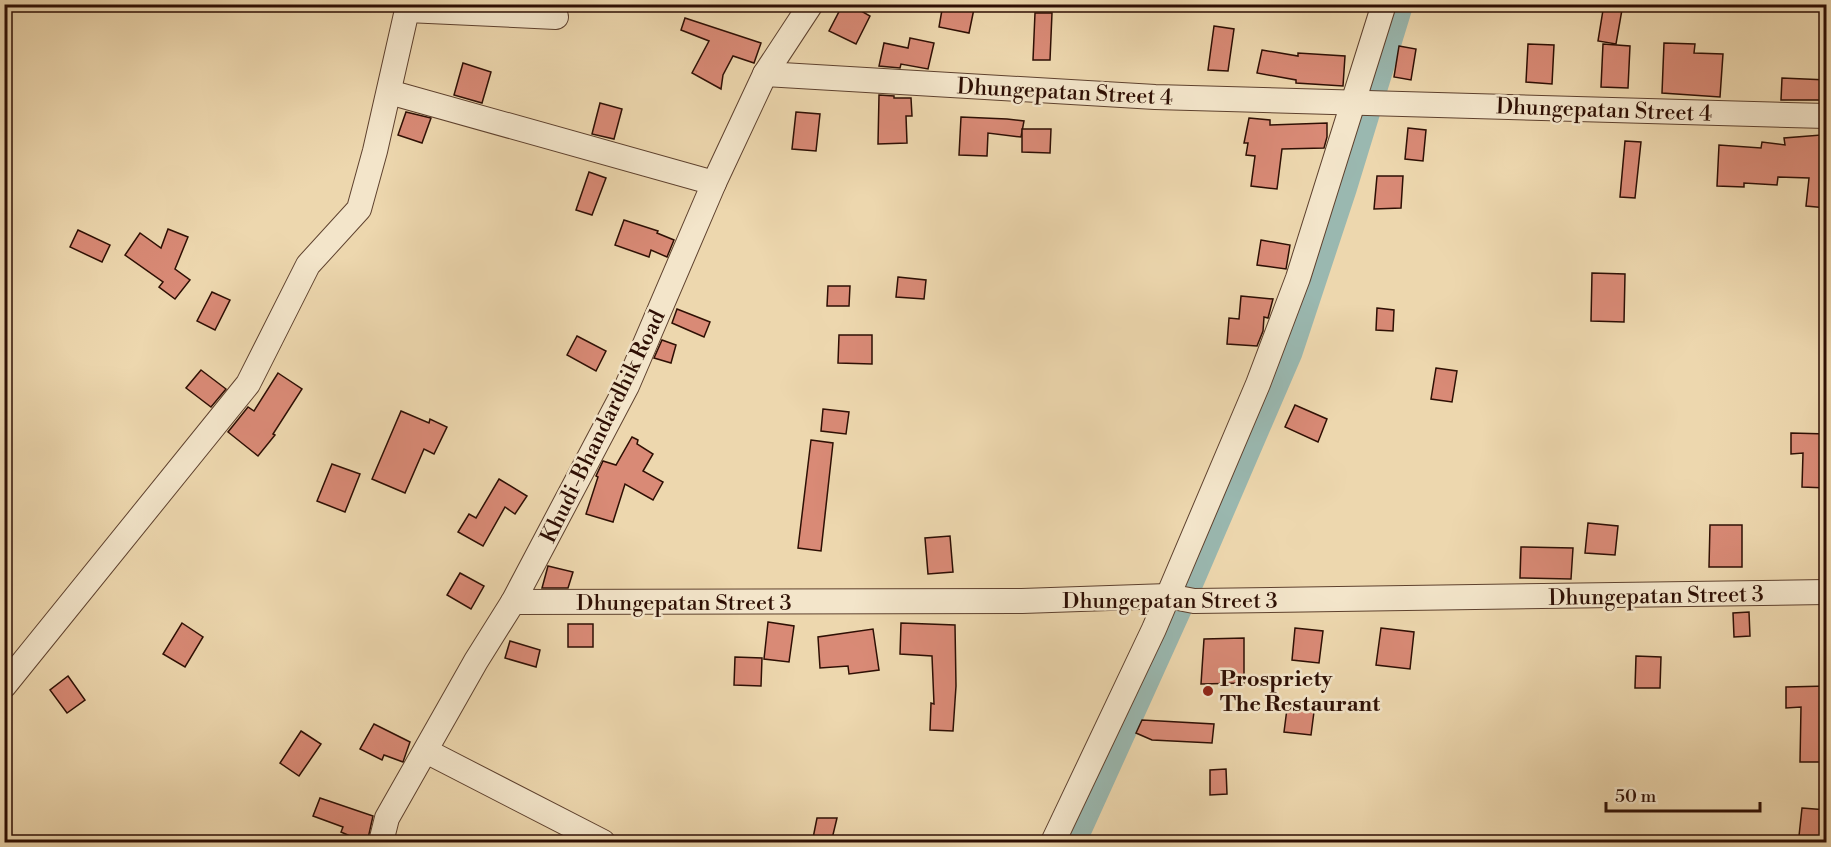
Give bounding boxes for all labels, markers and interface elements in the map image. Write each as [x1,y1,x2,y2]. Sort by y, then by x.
street label: Dhungepatan Street 4 [956,73,1174,112]
street label: Dhungepatan Street 4 [1495,93,1712,128]
street label: Khudi-Bhandardhik Road [535,305,672,548]
street label: Dhungepatan Street 3 [1548,581,1764,612]
street label: Dhungepatan Street 3 [1062,588,1278,615]
street label: Dhungepatan Street 3 [576,590,792,617]
place label: Prospriety The Restaurant [1220,666,1380,718]
marker: Prospriety The Restaurant [1201,684,1215,698]
scale bar [1606,775,1760,813]
text: 50 m [1615,785,1657,808]

